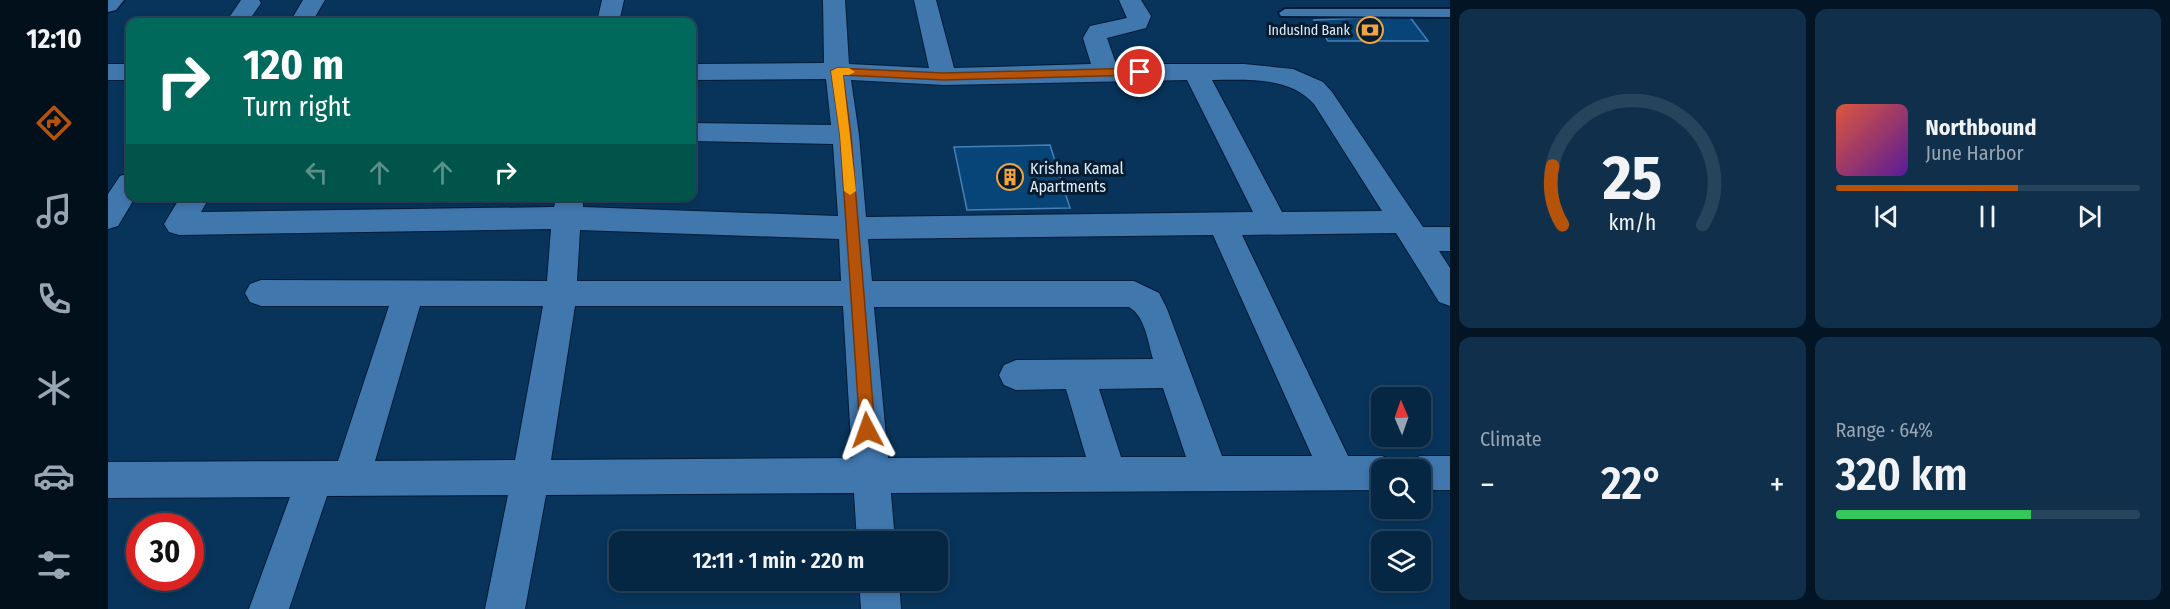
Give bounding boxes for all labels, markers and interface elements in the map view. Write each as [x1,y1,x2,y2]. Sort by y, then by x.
bank icon: IndusInd Bank [1355,15,1385,45]
place label: IndusInd Bank [1268,22,1350,39]
text: 12:10 [26,23,82,55]
text: 120 m [243,40,344,90]
icon: right [144,42,222,120]
pin [1114,46,1165,97]
icon: arrive [1123,55,1156,88]
text: Turn right [243,91,351,123]
icon: directions [33,102,75,144]
text: Northbound [1926,114,2036,141]
text: June Harbor [1926,141,2024,165]
text: 25 [1601,142,1662,217]
icon: left [300,156,333,189]
icon: ahead [363,156,396,189]
icon: ahead [426,156,459,189]
icon: right [489,156,522,189]
place label: Krishna Kamal Apartments [1030,159,1124,196]
building icon: Krishna Kamal Apartments [995,162,1025,192]
icon: music [33,190,75,232]
icon: previous [1870,200,1903,233]
icon: pause [1971,200,2004,233]
icon: next [2073,200,2106,233]
text: km/h [1608,211,1656,237]
icon: phone [33,278,75,320]
icon: climate [33,367,75,409]
north arrow [1371,387,1431,447]
map controls [1371,387,1431,591]
position arrow [835,398,899,462]
text: Range · 64% [1836,418,1933,442]
text: Climate [1480,427,1542,451]
text: 320 km [1836,448,1968,502]
icon: car [33,455,75,497]
text: 22° [1601,457,1663,511]
button: search [1371,459,1431,519]
text: − [1480,465,1495,505]
text: + [1769,465,1785,505]
speed limit sign: 30 [126,513,204,591]
button: layers [1371,531,1431,591]
icon: filters [33,544,75,586]
text: 12:11 · 1 min · 220 m [693,547,864,574]

